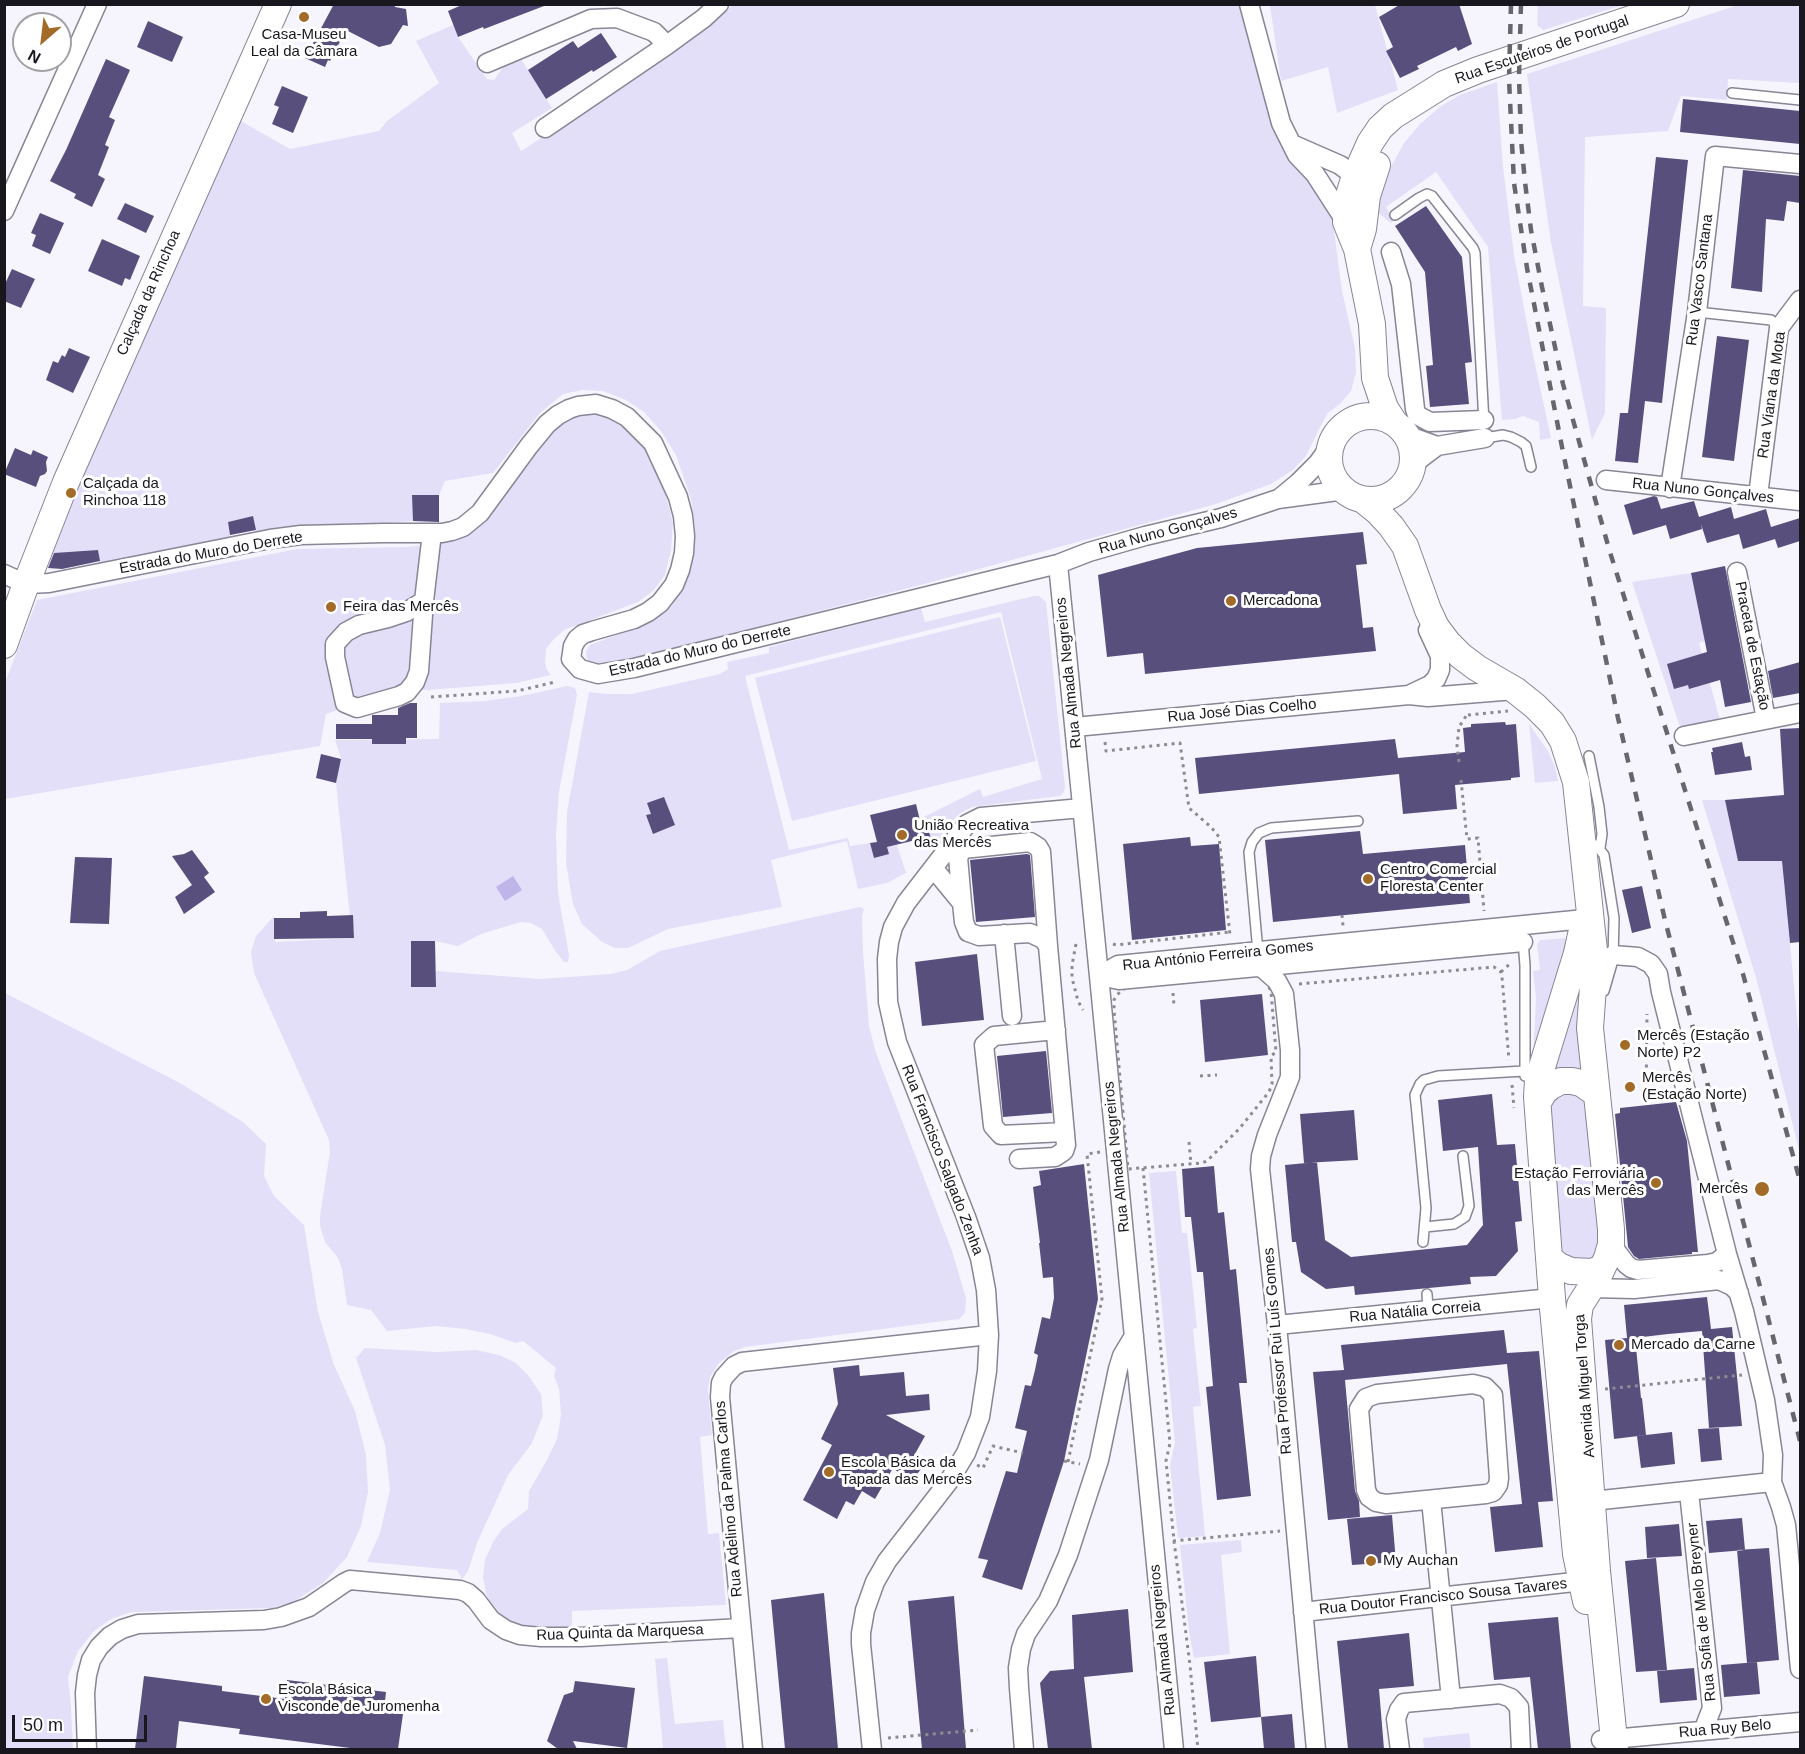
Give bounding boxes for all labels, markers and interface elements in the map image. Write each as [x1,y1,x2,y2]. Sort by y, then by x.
marker: Casa-Museu Leal da Câmara [297,10,311,24]
north arrow [12,12,72,72]
street label: Rua Escuteiros de Portugal [1453,12,1631,88]
place label: Casa-Museu Leal da Câmara [251,26,357,61]
text: N [25,46,43,67]
street label: Rua Vasco Santana [1683,213,1717,347]
street label: Calçada da Rinchoa [113,228,185,358]
street label: Rua Viana da Mota [1754,330,1790,460]
place label: Calçada da Rinchoa 118 [83,475,166,510]
street label: Rua Nuno Gonçalves [1631,475,1775,507]
marker: Calçada da Rinchoa 118 [64,486,78,500]
street label: Rua Nuno Gonçalves [1097,504,1239,558]
street label: Estrada do Muro do Derrete [118,528,304,578]
street label: Praceta de Estação [1731,580,1773,712]
place label: Mercadona [1243,592,1318,610]
marker: Mercadona [1224,594,1238,608]
street label: Rua Almada Negreiros [1052,597,1086,749]
place label: Feira das Mercês [343,598,459,616]
marker: Feira das Mercês [324,600,338,614]
street label: Estrada do Muro do Derrete [607,621,793,681]
street label: Rua José Dias Coelho [1167,696,1317,726]
place label: União Recreativa das Mercês [914,817,1029,852]
marker: União Recreativa das Mercês [895,828,909,842]
place label: Centro Comercial Floresta Center [1380,861,1497,896]
marker: Centro Comercial Floresta Center [1361,872,1375,886]
street label: Rua António Ferreira Gomes [1122,937,1314,975]
place label: Mercês (Estação Norte) P2 [1637,1027,1750,1062]
marker: Mercês (Estação Norte) P2 [1618,1038,1632,1052]
street label: Rua Francisco Salgado Zenha [897,1062,987,1258]
place label: Mercês (Estação Norte) [1642,1069,1747,1104]
marker: Mercês (Estação Norte) [1623,1080,1637,1094]
street label: Rua Almada Negreiros [1100,1081,1134,1233]
place label: Estação Ferroviária das Mercês [1514,1165,1644,1200]
marker: Estação Ferroviária das Mercês [1649,1176,1663,1190]
place label: Mercês [1699,1180,1748,1198]
marker: Mercês [1753,1180,1771,1198]
street label: Rua Professor Rui Luís Gomes [1260,1247,1296,1455]
street label: Rua Natália Correia [1349,1297,1481,1327]
street label: Avenida Miguel Torga [1571,1314,1599,1458]
place label: Mercado da Carne [1631,1336,1755,1354]
marker: Mercado da Carne [1612,1338,1626,1352]
street label: Rua Adelino da Palma Carlos [711,1400,747,1598]
place label: Escola Básica da Tapada das Mercês [841,1454,972,1489]
marker: Escola Básica da Tapada das Mercês [822,1465,836,1479]
street label: Rua Sofia de Melo Breyner [1684,1522,1720,1702]
place label: My Auchan [1383,1552,1458,1570]
marker: My Auchan [1364,1554,1378,1568]
street label: Rua Almada Negreiros [1146,1564,1180,1716]
street label: Rua Doutor Francisco Sousa Tavares [1318,1575,1568,1619]
street label: Rua Quinta da Marquesa [536,1621,704,1645]
place label: Escola Básica Visconde de Juromenha [278,1681,439,1716]
marker: Escola Básica Visconde de Juromenha [259,1692,273,1706]
scale bar [15,1703,150,1741]
text: 50 m [23,1715,63,1735]
street label: Rua Ruy Belo [1678,1716,1772,1742]

